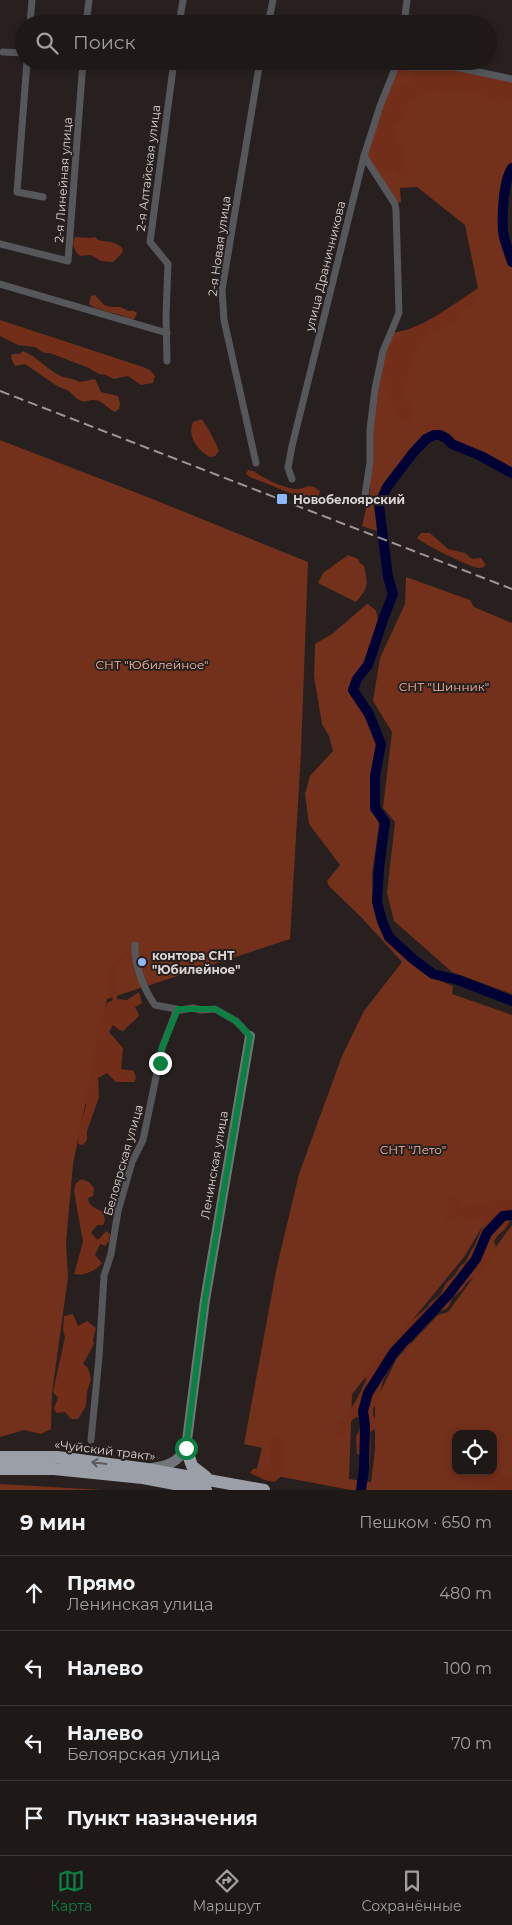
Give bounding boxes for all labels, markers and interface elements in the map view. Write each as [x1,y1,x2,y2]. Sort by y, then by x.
search box [15,15,497,70]
icon: search [33,29,61,57]
text: Поиск [73,31,136,54]
street label: 2-я Алтайская улица [133,104,163,232]
street label: 2-я Линейная улица [51,117,75,243]
street label: 2-я Новая улица [205,195,233,297]
street label: улица Драничникова [301,199,348,334]
marker: Новобелоярский [275,492,289,506]
place label: Новобелоярский [293,492,405,507]
park label: СНТ "Юбилейное" [96,657,208,672]
park label: СНТ "Шинник" [399,679,489,694]
place label: контора СНТ "Юбилейное" [152,948,240,977]
marker: контора СНТ "Юбилейное" [136,956,148,968]
route end [149,1052,172,1075]
street label: Белоярская улица [100,1103,146,1217]
street label: Ленинская улица [197,1110,231,1220]
park label: СНТ "Лето" [380,1142,446,1157]
map controls [452,1430,497,1475]
button: locate [452,1430,497,1475]
street label: «Чуйский тракт» [54,1436,157,1464]
route start [175,1437,198,1460]
one-way arrow [91,1457,107,1467]
text: 9 мин [20,1510,86,1535]
text: Пешком · 650 m [359,1513,492,1532]
text: Прямо [67,1572,135,1595]
icon: ahead [20,1579,48,1607]
text: 480 m [439,1584,492,1603]
text: Ленинская улица [67,1595,213,1614]
icon: left [20,1654,48,1682]
text: Налево [67,1657,143,1680]
text: 100 m [444,1659,492,1678]
text: Налево [67,1722,143,1745]
icon: left [20,1729,48,1757]
text: 70 m [451,1734,492,1753]
text: Белоярская улица [67,1745,220,1764]
icon: arrive [20,1804,48,1832]
text: Пункт назначения [67,1807,258,1830]
tab: Карта [50,1867,92,1915]
tab: Маршрут [193,1867,261,1915]
tab: Сохранённые [362,1867,462,1915]

